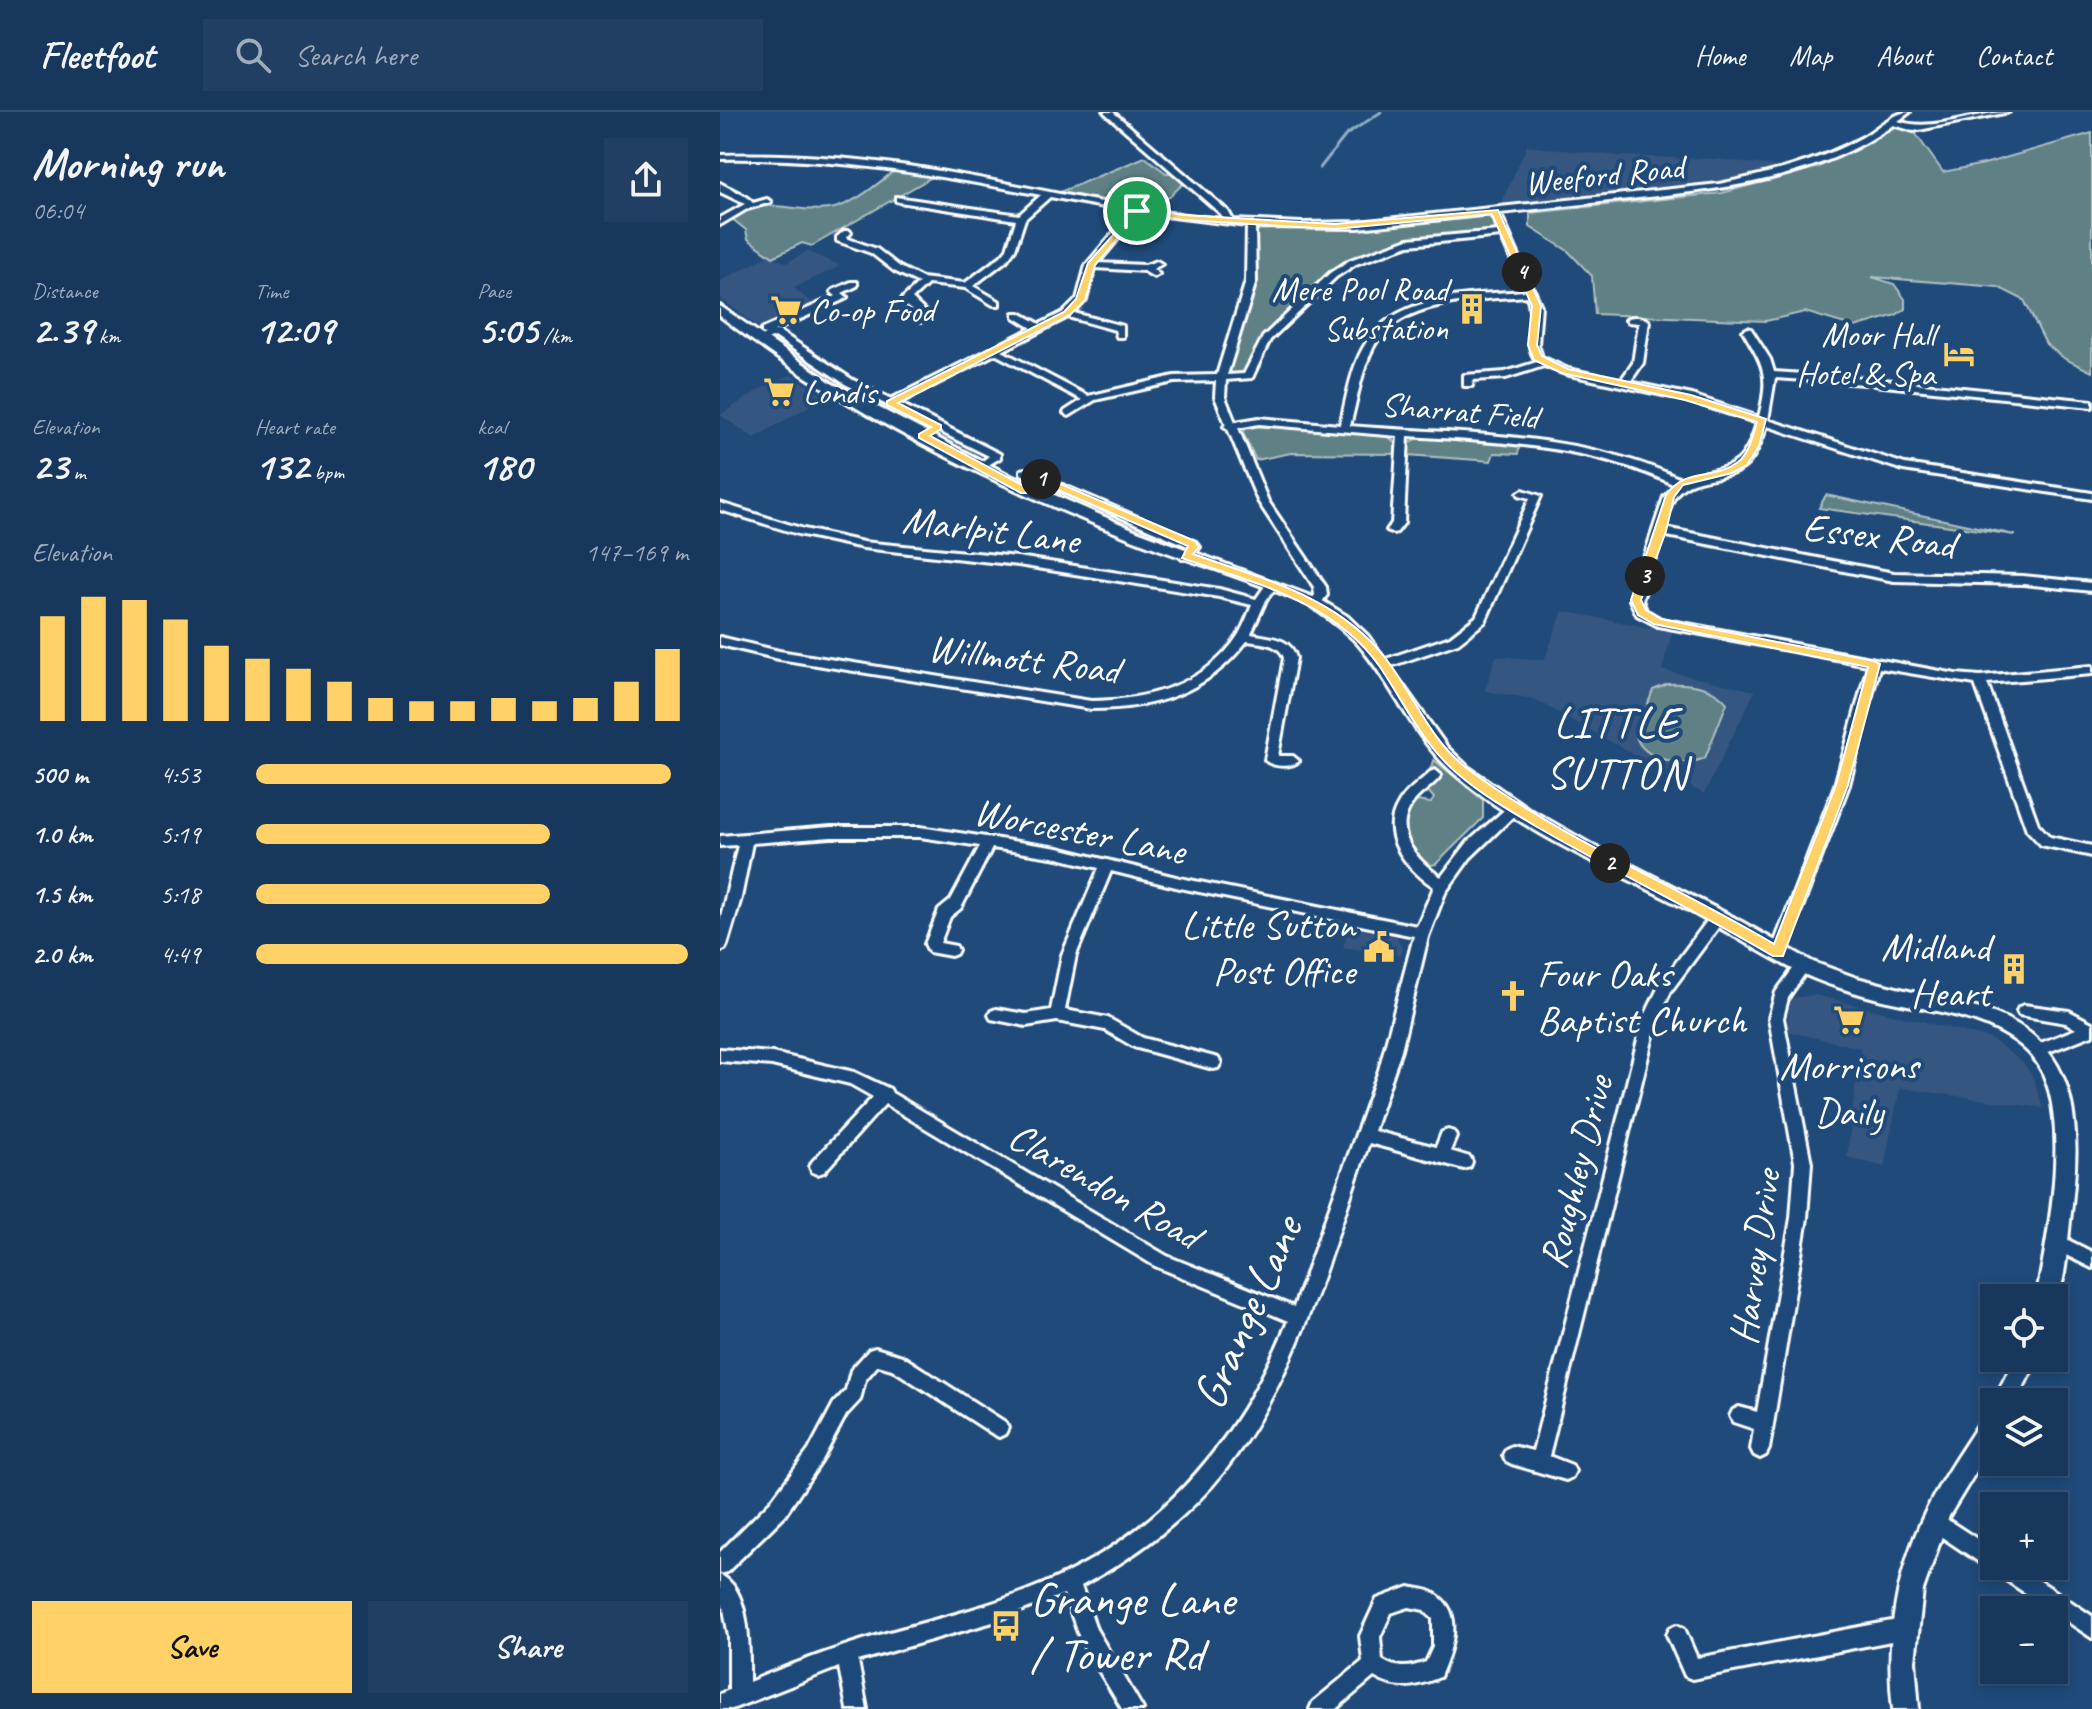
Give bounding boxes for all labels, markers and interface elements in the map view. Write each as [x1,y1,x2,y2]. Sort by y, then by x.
search box [203,19,763,91]
text: Fleetfoot [40,32,155,79]
icon: search [231,33,275,77]
text: Search here [295,36,417,74]
text: Home [1695,38,1745,73]
text: Map [1789,38,1832,73]
text: About [1876,38,1932,73]
text: Contact [1976,38,2052,73]
text: Morning run [32,136,224,191]
button: share [604,138,688,222]
street label: Weeford Road [1522,144,1690,204]
pin [1103,177,1171,245]
icon: arrive [1115,189,1159,233]
text: 06:04 [32,194,84,227]
pin: 4 [1502,252,1542,292]
text: 4 [1517,258,1527,286]
place label: Mere Pool Road Substation [1272,268,1453,350]
text: Distance [32,277,98,305]
text: Time [255,277,288,305]
text: Pace [477,277,511,305]
place label: Co-op Food [810,289,940,332]
building icon: Mere Pool Road Substation [1455,292,1489,326]
supermarket icon: Co-op Food [769,293,803,327]
text: 2.39 [32,305,93,355]
text: 12:09 [255,305,334,355]
text: 5:05 [477,305,538,355]
place label: Moor Hall Hotel & Spa [1796,313,1941,395]
text: km [93,322,120,350]
text: /km [538,322,572,350]
hotel icon: Moor Hall Hotel & Spa [1942,337,1976,371]
place label: Londis [803,371,880,414]
supermarket icon: Londis [762,375,796,409]
street label: Sharrat Field [1380,382,1545,439]
text: Elevation [32,413,100,441]
text: Heart rate [255,413,335,441]
text: kcal [477,413,506,441]
text: 23 [32,441,68,491]
text: 132 [255,441,309,491]
text: 180 [477,441,531,491]
text: m [68,458,86,486]
text: bpm [309,458,344,486]
pin: 1 [1021,459,1061,499]
text: 1 [1036,465,1046,493]
street label: Marlpit Lane [900,494,1085,566]
street label: Essex Road [1800,502,1964,571]
text: Elevation [32,536,112,569]
text: 147–169 m [585,536,688,569]
pin: 3 [1625,556,1665,596]
text: 3 [1640,562,1650,590]
street label: Willmott Road [926,622,1127,696]
district label: LITTLE SUTTON [1546,695,1693,801]
text: 500 m [32,758,88,791]
text: 4:53 [160,758,200,791]
street label: Worcester Lane [970,786,1192,876]
text: 1.0 km [32,818,92,851]
text: 5:19 [160,818,200,851]
pin: 2 [1590,843,1630,883]
text: 2 [1605,849,1615,877]
text: 1.5 km [32,878,92,911]
text: 5:18 [160,878,200,911]
place label: Little Sutton Post Office [1181,900,1358,996]
place label: Midland Heart [1881,922,1996,1018]
public building icon: Little Sutton Post Office [1362,930,1396,964]
text: 2.0 km [32,938,92,971]
text: 4:49 [160,938,200,971]
place label: Four Oaks Baptist Church [1537,949,1748,1045]
building icon: Midland Heart [1997,952,2031,986]
church icon: Four Oaks Baptist Church [1496,979,1530,1013]
supermarket icon: Morrisons Daily [1832,1003,1866,1037]
place label: Morrisons Daily [1780,1041,1922,1137]
street label: Roughley Drive [1528,1068,1625,1274]
street label: Clarendon Road [1000,1111,1214,1263]
street label: Harvey Drive [1718,1164,1792,1348]
street label: Grange Lane [1178,1204,1317,1418]
map controls [1980,1284,2068,1684]
button: locate [1980,1284,2068,1372]
button: layers [1980,1388,2068,1476]
button: + [1980,1492,2068,1580]
place label: Grange Lane / Tower Rd [1030,1569,1238,1684]
button: − [1980,1596,2068,1684]
button: Save [32,1601,352,1693]
button: Share [368,1601,688,1693]
bus stop icon: Grange Lane / Tower Rd [989,1609,1023,1643]

